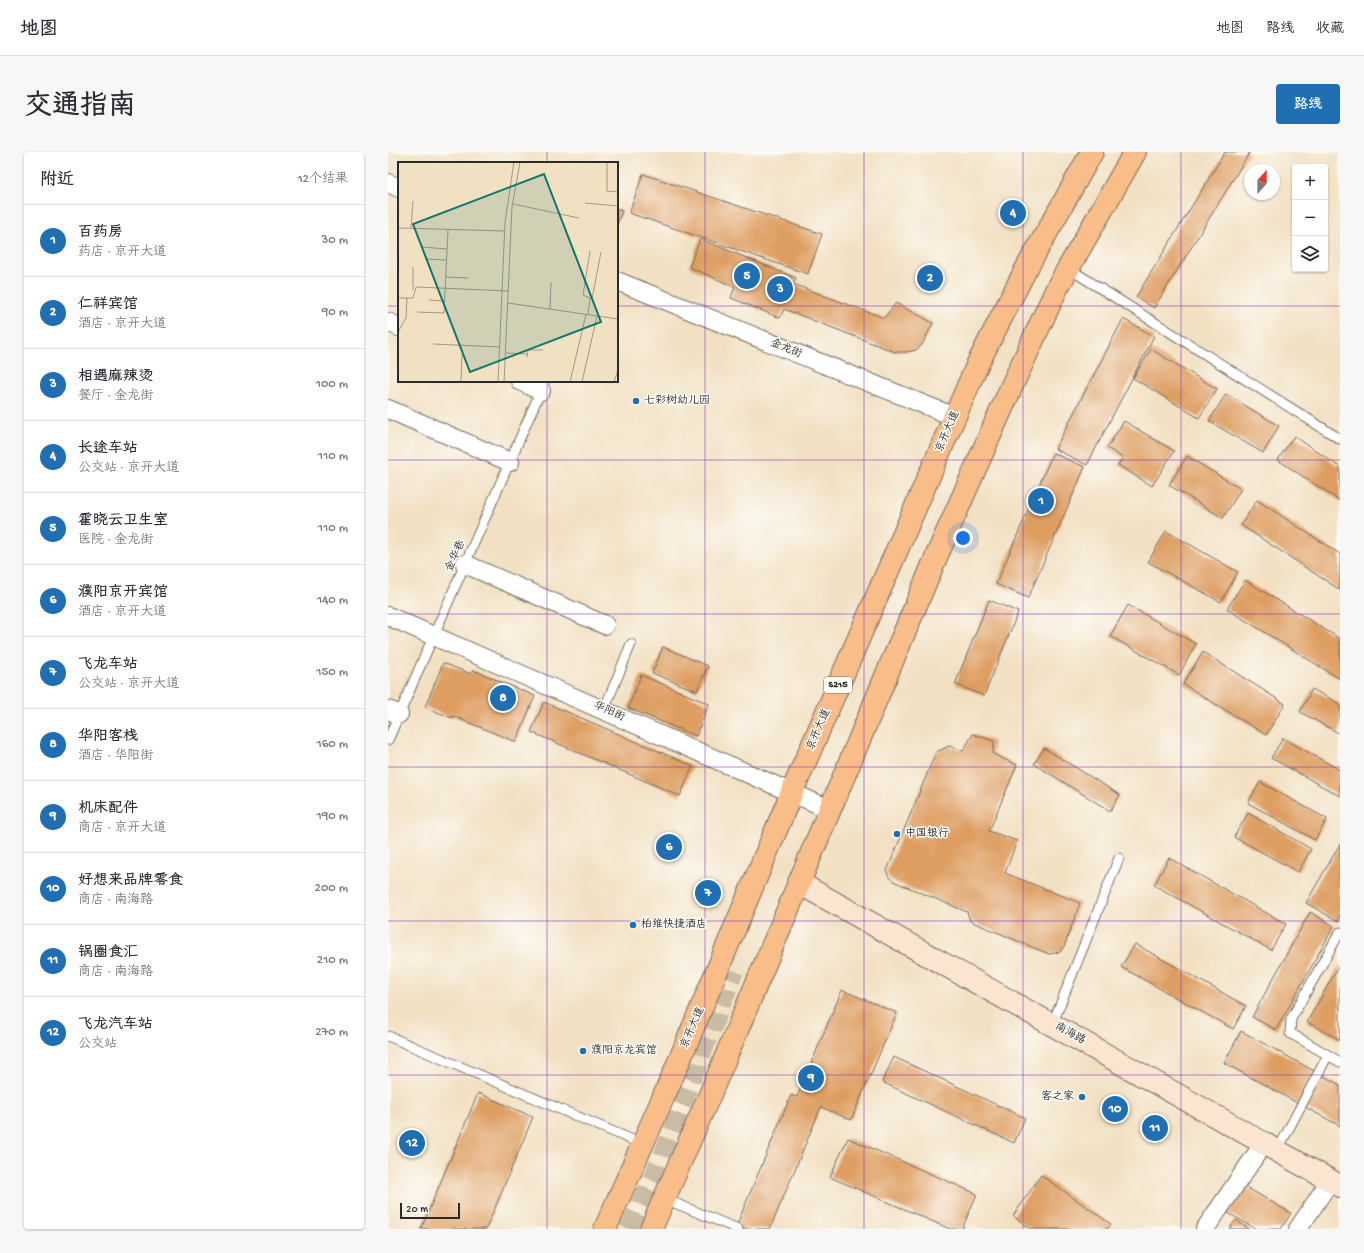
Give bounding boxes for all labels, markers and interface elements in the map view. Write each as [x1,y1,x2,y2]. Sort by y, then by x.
text: 地图 [20,19,58,42]
text: 地图 [1216,21,1244,38]
text: 路线 [1266,21,1294,38]
text: 收藏 [1316,21,1344,38]
button: 路线 [1276,84,1340,124]
text: 交通指南 [24,91,136,124]
inset map [398,162,618,382]
north arrow [1244,164,1280,200]
map controls [1292,164,1328,272]
button: + [1292,164,1328,200]
text: 附近 [40,171,74,191]
text: 12个结果 [297,172,348,187]
pin: 4 [1000,198,1026,228]
button: − [1292,200,1328,236]
text: 百药房 [78,224,123,242]
text: 1 [50,233,56,248]
text: 30 m [322,233,348,248]
button: layers [1292,236,1328,272]
text: 药店 · 京开大道 [78,245,166,260]
pin: 5 [734,261,760,291]
pin: 2 [917,263,943,293]
pin: 3 [767,274,793,304]
text: 仁祥宾馆 [78,296,138,314]
text: 2 [50,305,56,320]
text: 90 m [322,305,348,320]
text: 酒店 · 京开大道 [78,317,166,332]
street label: 金龙街 [768,336,805,361]
text: 相遇麻辣烫 [78,368,153,386]
text: 3 [50,377,56,392]
text: 100 m [316,377,348,392]
text: 餐厅 · 金龙街 [78,389,153,404]
place label: 七彩树幼儿园 [644,394,710,407]
marker: 七彩树幼儿园 [631,396,641,406]
street label: 京开大道 [933,409,962,455]
text: 长途车站 [78,440,138,458]
text: 4 [50,449,56,464]
text: 110 m [318,449,348,464]
text: 公交站 · 京开大道 [78,461,179,476]
pin: 1 [1028,486,1054,516]
text: 霍晓云卫生室 [78,512,168,530]
text: 5 [50,521,56,536]
text: 110 m [318,521,348,536]
your location [953,528,973,548]
text: 医院 · 金龙街 [78,533,153,548]
street label: 金华巷 [443,538,468,574]
text: 濮阳京开宾馆 [78,584,168,602]
text: 6 [50,593,56,608]
text: 140 m [317,593,348,608]
text: 酒店 · 京开大道 [78,605,166,620]
text: 飞龙车站 [78,656,138,674]
text: 7 [50,665,56,680]
text: 150 m [316,665,348,680]
text: 公交站 · 京开大道 [78,677,179,692]
road number: S215 [824,677,852,693]
pin: 8 [490,683,516,713]
street label: 华阳街 [591,699,628,725]
street label: 京开大道 [804,707,833,753]
text: 华阳客栈 [78,728,138,746]
text: 8 [49,737,57,752]
text: 160 m [316,737,348,752]
text: 酒店 · 华阳街 [78,749,153,764]
text: 机床配件 [78,800,138,818]
text: 9 [50,809,56,824]
text: 190 m [317,809,348,824]
text: 商店 · 京开大道 [78,821,166,836]
place label: 中国银行 [905,827,949,840]
marker: 中国银行 [892,829,902,839]
pin: 6 [656,832,682,862]
text: 好想来品牌零食 [78,872,183,890]
pin: 7 [695,878,721,908]
text: 10 [47,881,59,896]
text: 200 m [315,881,348,896]
text: 商店 · 南海路 [78,893,153,908]
place label: 柏维快捷酒店 [641,917,707,931]
marker: 柏维快捷酒店 [628,920,638,930]
text: 锅圈食汇 [78,944,138,962]
text: 11 [48,953,58,968]
text: 210 m [317,953,348,968]
text: 商店 · 南海路 [78,965,153,980]
street label: 京开大道 [678,1005,707,1051]
text: 飞龙汽车站 [78,1016,153,1034]
street label: 南海路 [1053,1019,1088,1047]
text: 12 [47,1025,59,1040]
text: 270 m [315,1025,348,1040]
text: 公交站 [78,1037,117,1052]
place label: 濮阳京龙宾馆 [591,1044,657,1057]
marker: 濮阳京龙宾馆 [578,1046,588,1056]
pin: 9 [798,1063,824,1093]
place label: 客之家 [1041,1090,1074,1103]
marker: 客之家 [1077,1092,1087,1102]
pin: 10 [1102,1094,1128,1124]
pin: 11 [1142,1113,1168,1143]
pin: 12 [399,1128,425,1158]
scale bar [400,1201,460,1220]
text: 20 m [406,1204,428,1216]

